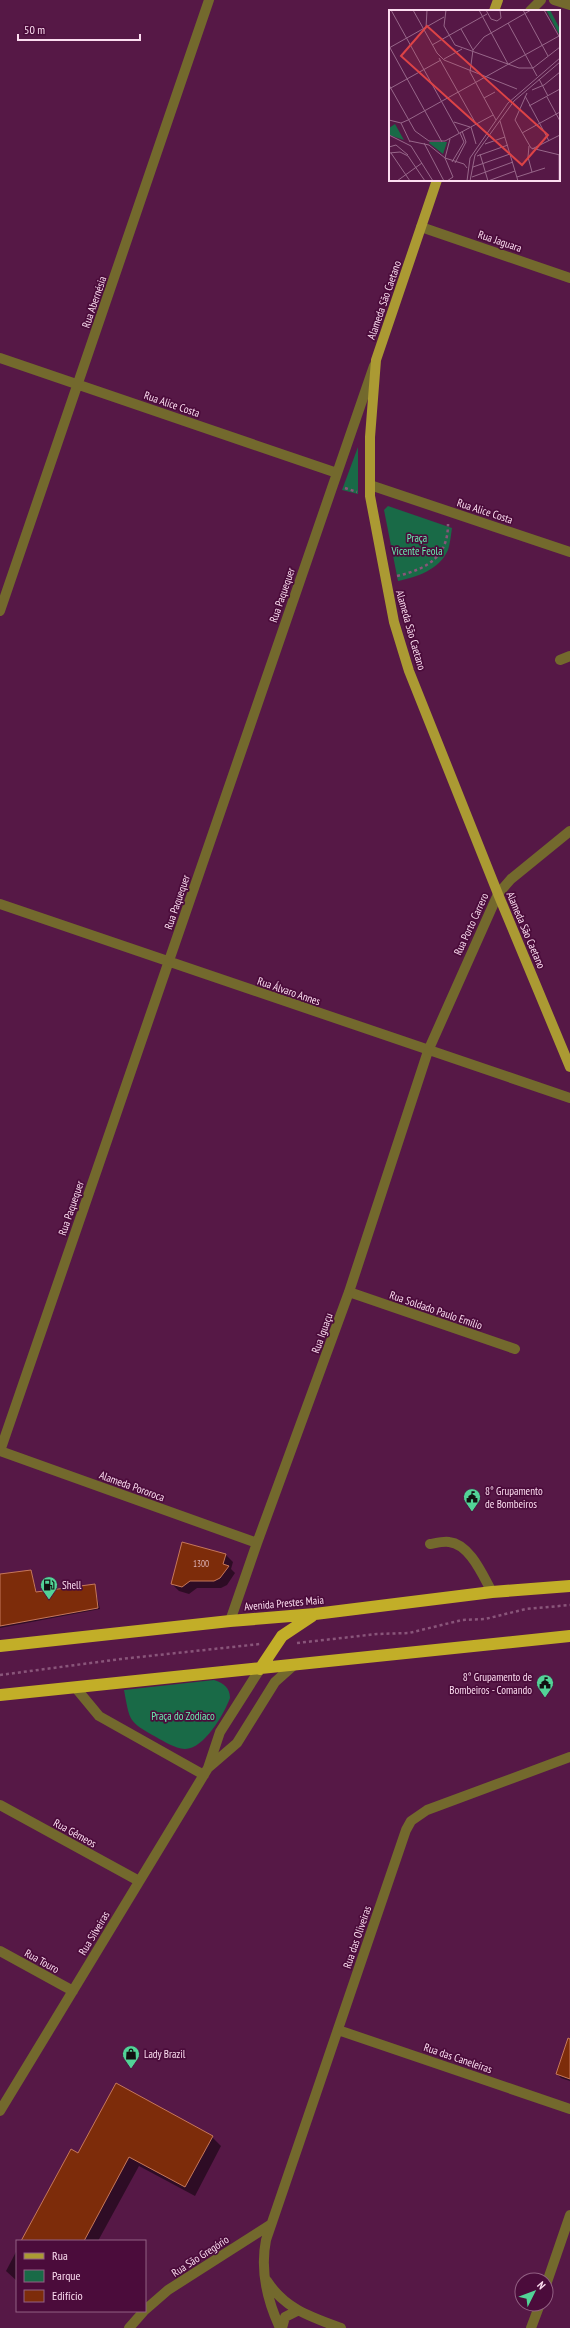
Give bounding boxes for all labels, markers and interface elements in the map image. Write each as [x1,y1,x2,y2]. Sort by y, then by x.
inset map [389,10,560,181]
scale bar [18,16,140,42]
text: 50 m [24,22,45,37]
street label: Rua Jaguara [476,227,524,255]
street label: Alameda São Caetano [364,259,404,341]
street label: Rua Abernésia [79,274,109,330]
street label: Rua Alice Costa [142,388,202,420]
street label: Rua Alice Costa [455,495,515,527]
park label: Praça Vicente Feola [390,531,443,558]
street label: Rua Paquequer [266,566,298,624]
street label: Alameda São Caetano [393,588,429,672]
street label: Rua Paquequer [161,873,193,931]
street label: Alameda São Caetano [503,889,549,971]
street label: Rua Porto Carrero [450,890,492,957]
street label: Rua Álvaro Annes [256,974,323,1008]
street label: Rua Paquequer [55,1179,87,1237]
street label: Rua Soldado Paulo Emílio [388,1288,484,1333]
street label: Rua Iguaçu [308,1311,336,1355]
street label: Alameda Pororoca [97,1468,167,1504]
place label: 8° Grupamento de Bombeiros [485,1484,543,1511]
public building icon: 8° Grupamento de Bombeiros [462,1487,482,1512]
house number: 1300 [193,1558,209,1569]
fuel station icon: Shell [39,1575,59,1600]
place label: Shell [62,1578,82,1592]
street label: Avenida Prestes Maia [244,1593,324,1613]
place label: 8° Grupamento de Bombeiros - Comando [449,1670,532,1697]
public building icon: 8° Grupamento de Bombeiros - Comando [535,1673,555,1698]
park label: Praça do Zodíaco [151,1709,215,1723]
street label: Rua Gêmeos [51,1816,99,1851]
street label: Rua das Oliveiras [340,1904,374,1970]
street label: Rua Silveiras [75,1908,113,1958]
street label: Rua Touro [22,1946,62,1976]
street label: Rua das Caneleiras [422,2040,494,2076]
shop icon: Lady Brazil [121,2044,141,2069]
place label: Lady Brazil [144,2047,186,2061]
street label: Rua São Gregório [169,2232,231,2280]
legend [16,2240,146,2312]
text: Rua [52,2248,68,2263]
text: Parque [52,2268,81,2283]
north arrow [514,2272,554,2312]
text: N [534,2278,549,2292]
text: Edifício [52,2288,83,2303]

